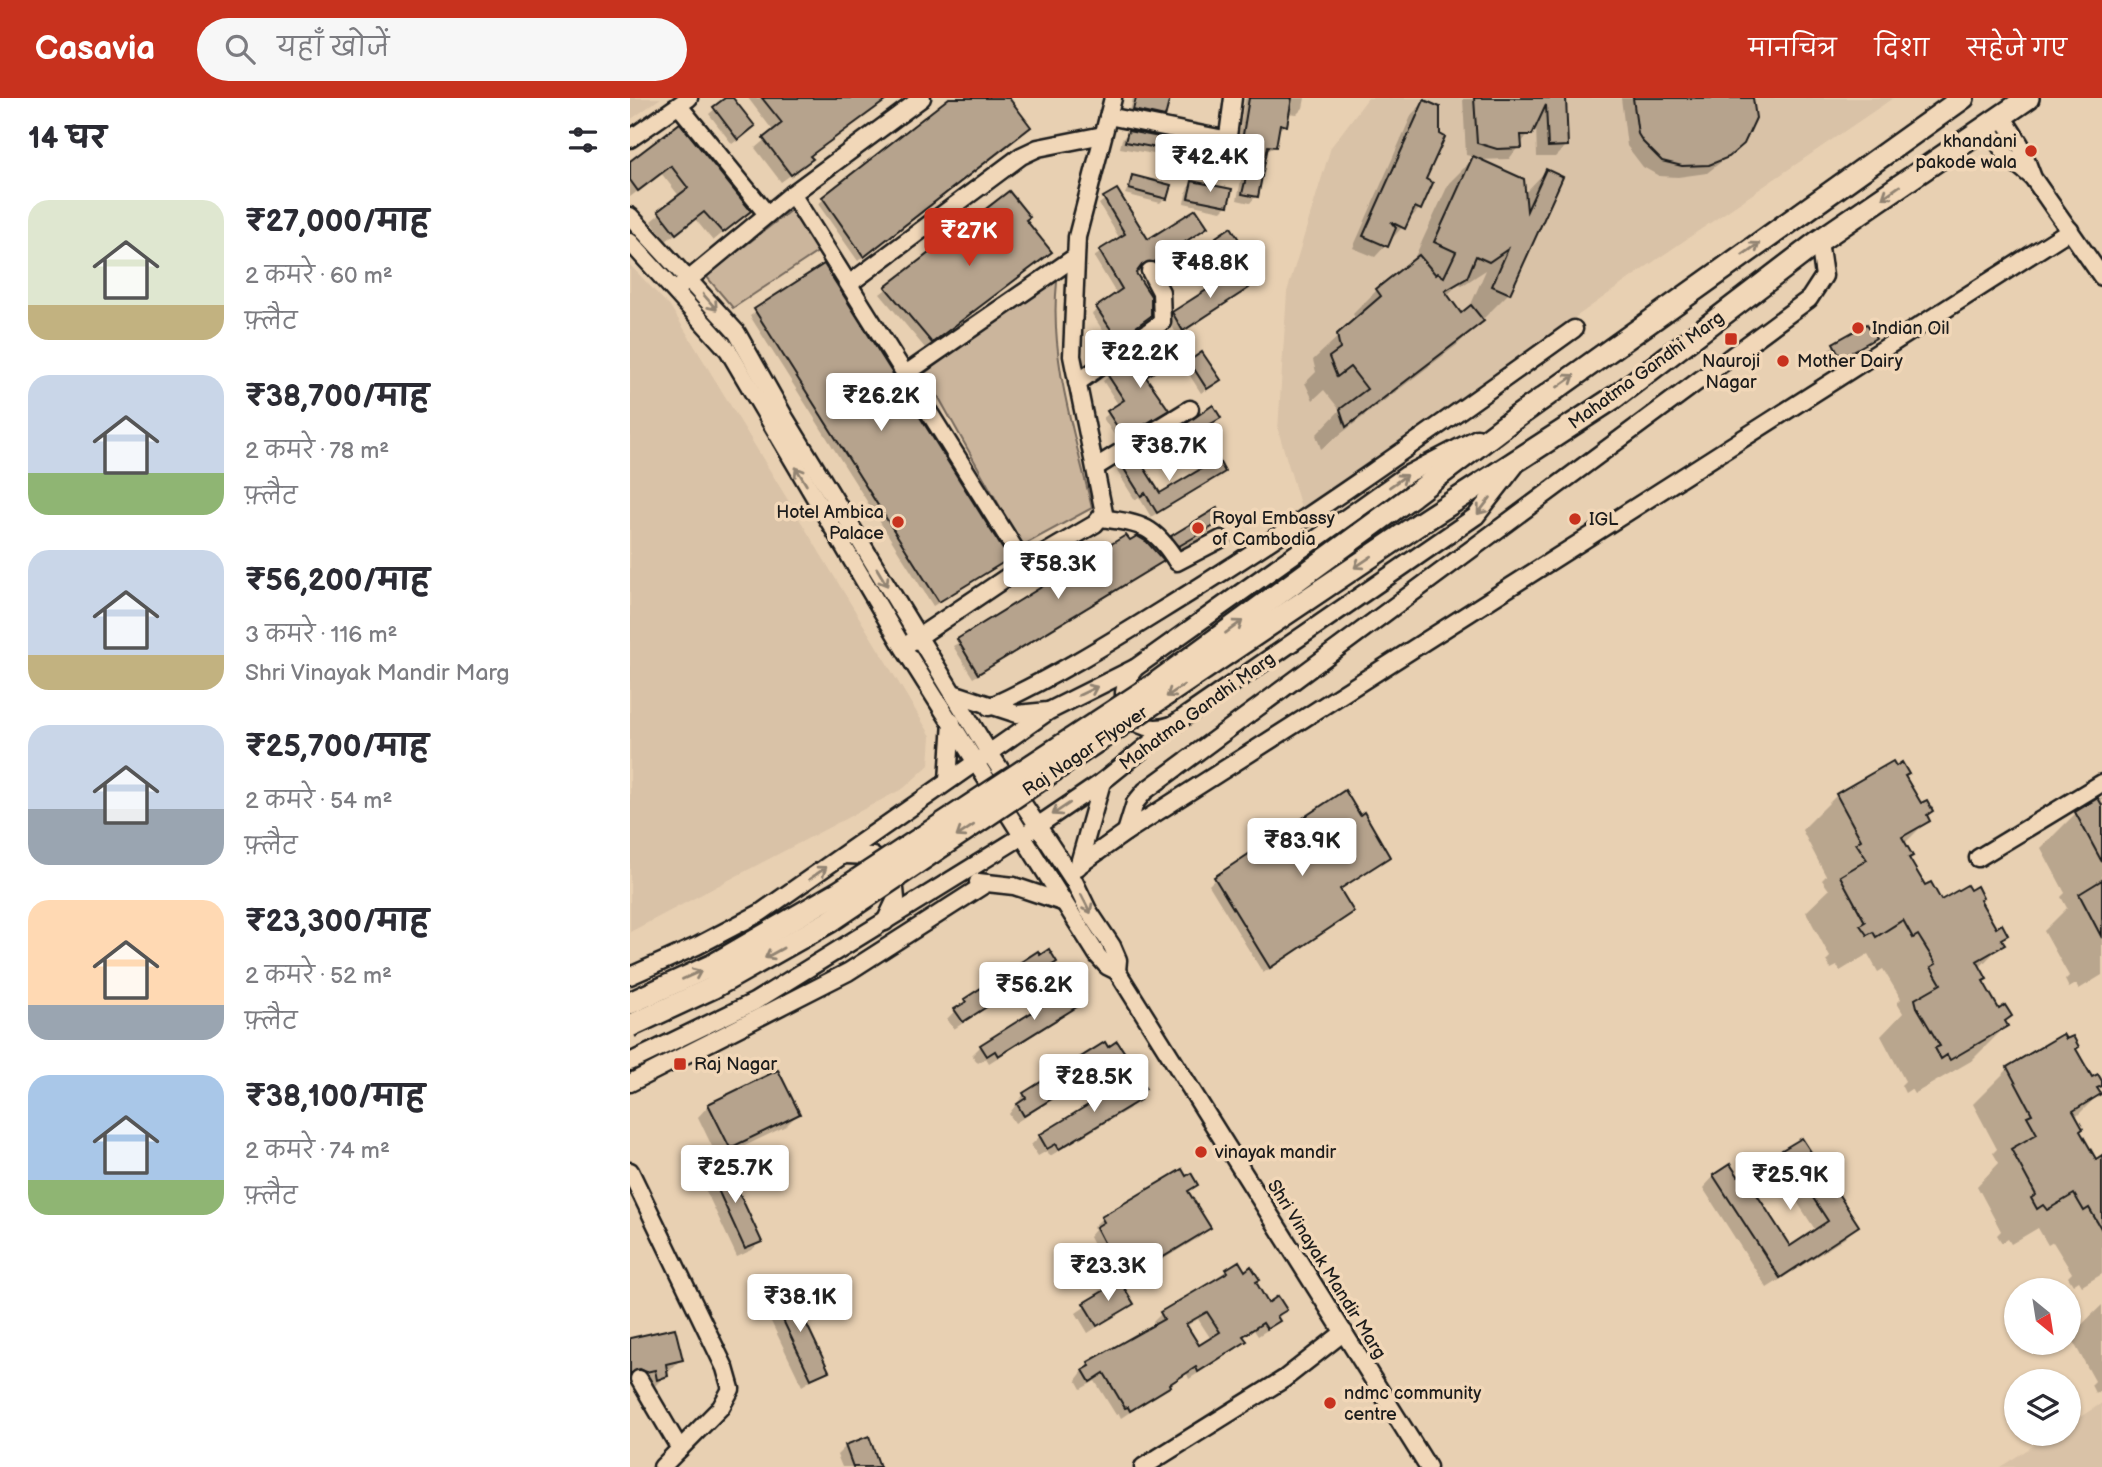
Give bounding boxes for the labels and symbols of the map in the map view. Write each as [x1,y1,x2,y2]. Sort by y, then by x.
place label: khandani pakode wala [1916,131,2017,173]
pin: ₹42.4K [1153,134,1267,194]
marker: khandani pakode wala [2023,143,2039,159]
one-way arrow [1882,185,1901,199]
pin: ₹27K [928,208,1010,268]
pin: ₹48.8K [1153,240,1267,300]
one-way arrow [1741,242,1760,256]
one-way arrow [702,292,718,310]
street label: Mahatma Gandhi Marg [1565,307,1728,434]
place label: Indian Oil [1872,318,1949,339]
marker: Indian Oil [1850,320,1866,336]
pin: ₹22.2K [1083,330,1197,390]
marker: Nauroji Nagar [1723,331,1739,347]
place label: Nauroji Nagar [1702,351,1760,393]
place label: Mother Dairy [1797,351,1904,372]
marker: Mother Dairy [1775,353,1791,369]
pin: ₹26.2K [824,374,938,433]
one-way arrow [1556,374,1575,388]
pin: ₹38.7K [1112,424,1226,483]
one-way arrow [793,467,807,487]
one-way arrow [1388,474,1407,488]
one-way arrow [1477,496,1492,514]
place label: Hotel Ambica Palace [776,502,884,544]
place label: Royal Embassy of Cambodia [1212,508,1336,550]
place label: IGL [1589,509,1619,530]
marker: IGL [1567,511,1583,527]
marker: Hotel Ambica Palace [890,514,906,530]
marker: Royal Embassy of Cambodia [1190,520,1206,536]
pin: ₹58.3K [1001,542,1115,601]
one-way arrow [1354,555,1373,569]
one-way arrow [876,566,890,586]
one-way arrow [1224,620,1243,634]
street label: Mahatma Gandhi Marg [1116,648,1279,775]
one-way arrow [1077,684,1098,698]
one-way arrow [1166,684,1185,698]
street label: Raj Nagar Flyover [1019,702,1152,801]
one-way arrow [1052,802,1071,816]
pin: ₹83.9K [1245,818,1359,878]
one-way arrow [956,824,976,838]
one-way arrow [808,866,827,880]
one-way arrow [1080,893,1093,914]
one-way arrow [764,946,784,960]
pin: ₹56.2K [977,962,1091,1022]
one-way arrow [681,968,702,981]
place label: Raj Nagar [694,1054,777,1075]
pin: ₹28.5K [1037,1054,1151,1114]
marker: Raj Nagar [672,1056,688,1072]
place label: vinayak mandir [1214,1142,1336,1163]
marker: vinayak mandir [1193,1144,1209,1160]
pin: ₹25.7K [678,1146,792,1205]
pin: ₹25.9K [1733,1152,1847,1212]
street label: Shri Vinayak Mandir Marg [1263,1176,1390,1363]
pin: ₹23.3K [1051,1244,1165,1303]
pin: ₹38.1K [743,1274,857,1334]
north arrow [2004,1278,2081,1354]
place label: ndmc community centre [1344,1383,1482,1425]
marker: ndmc community centre [1322,1395,1338,1411]

